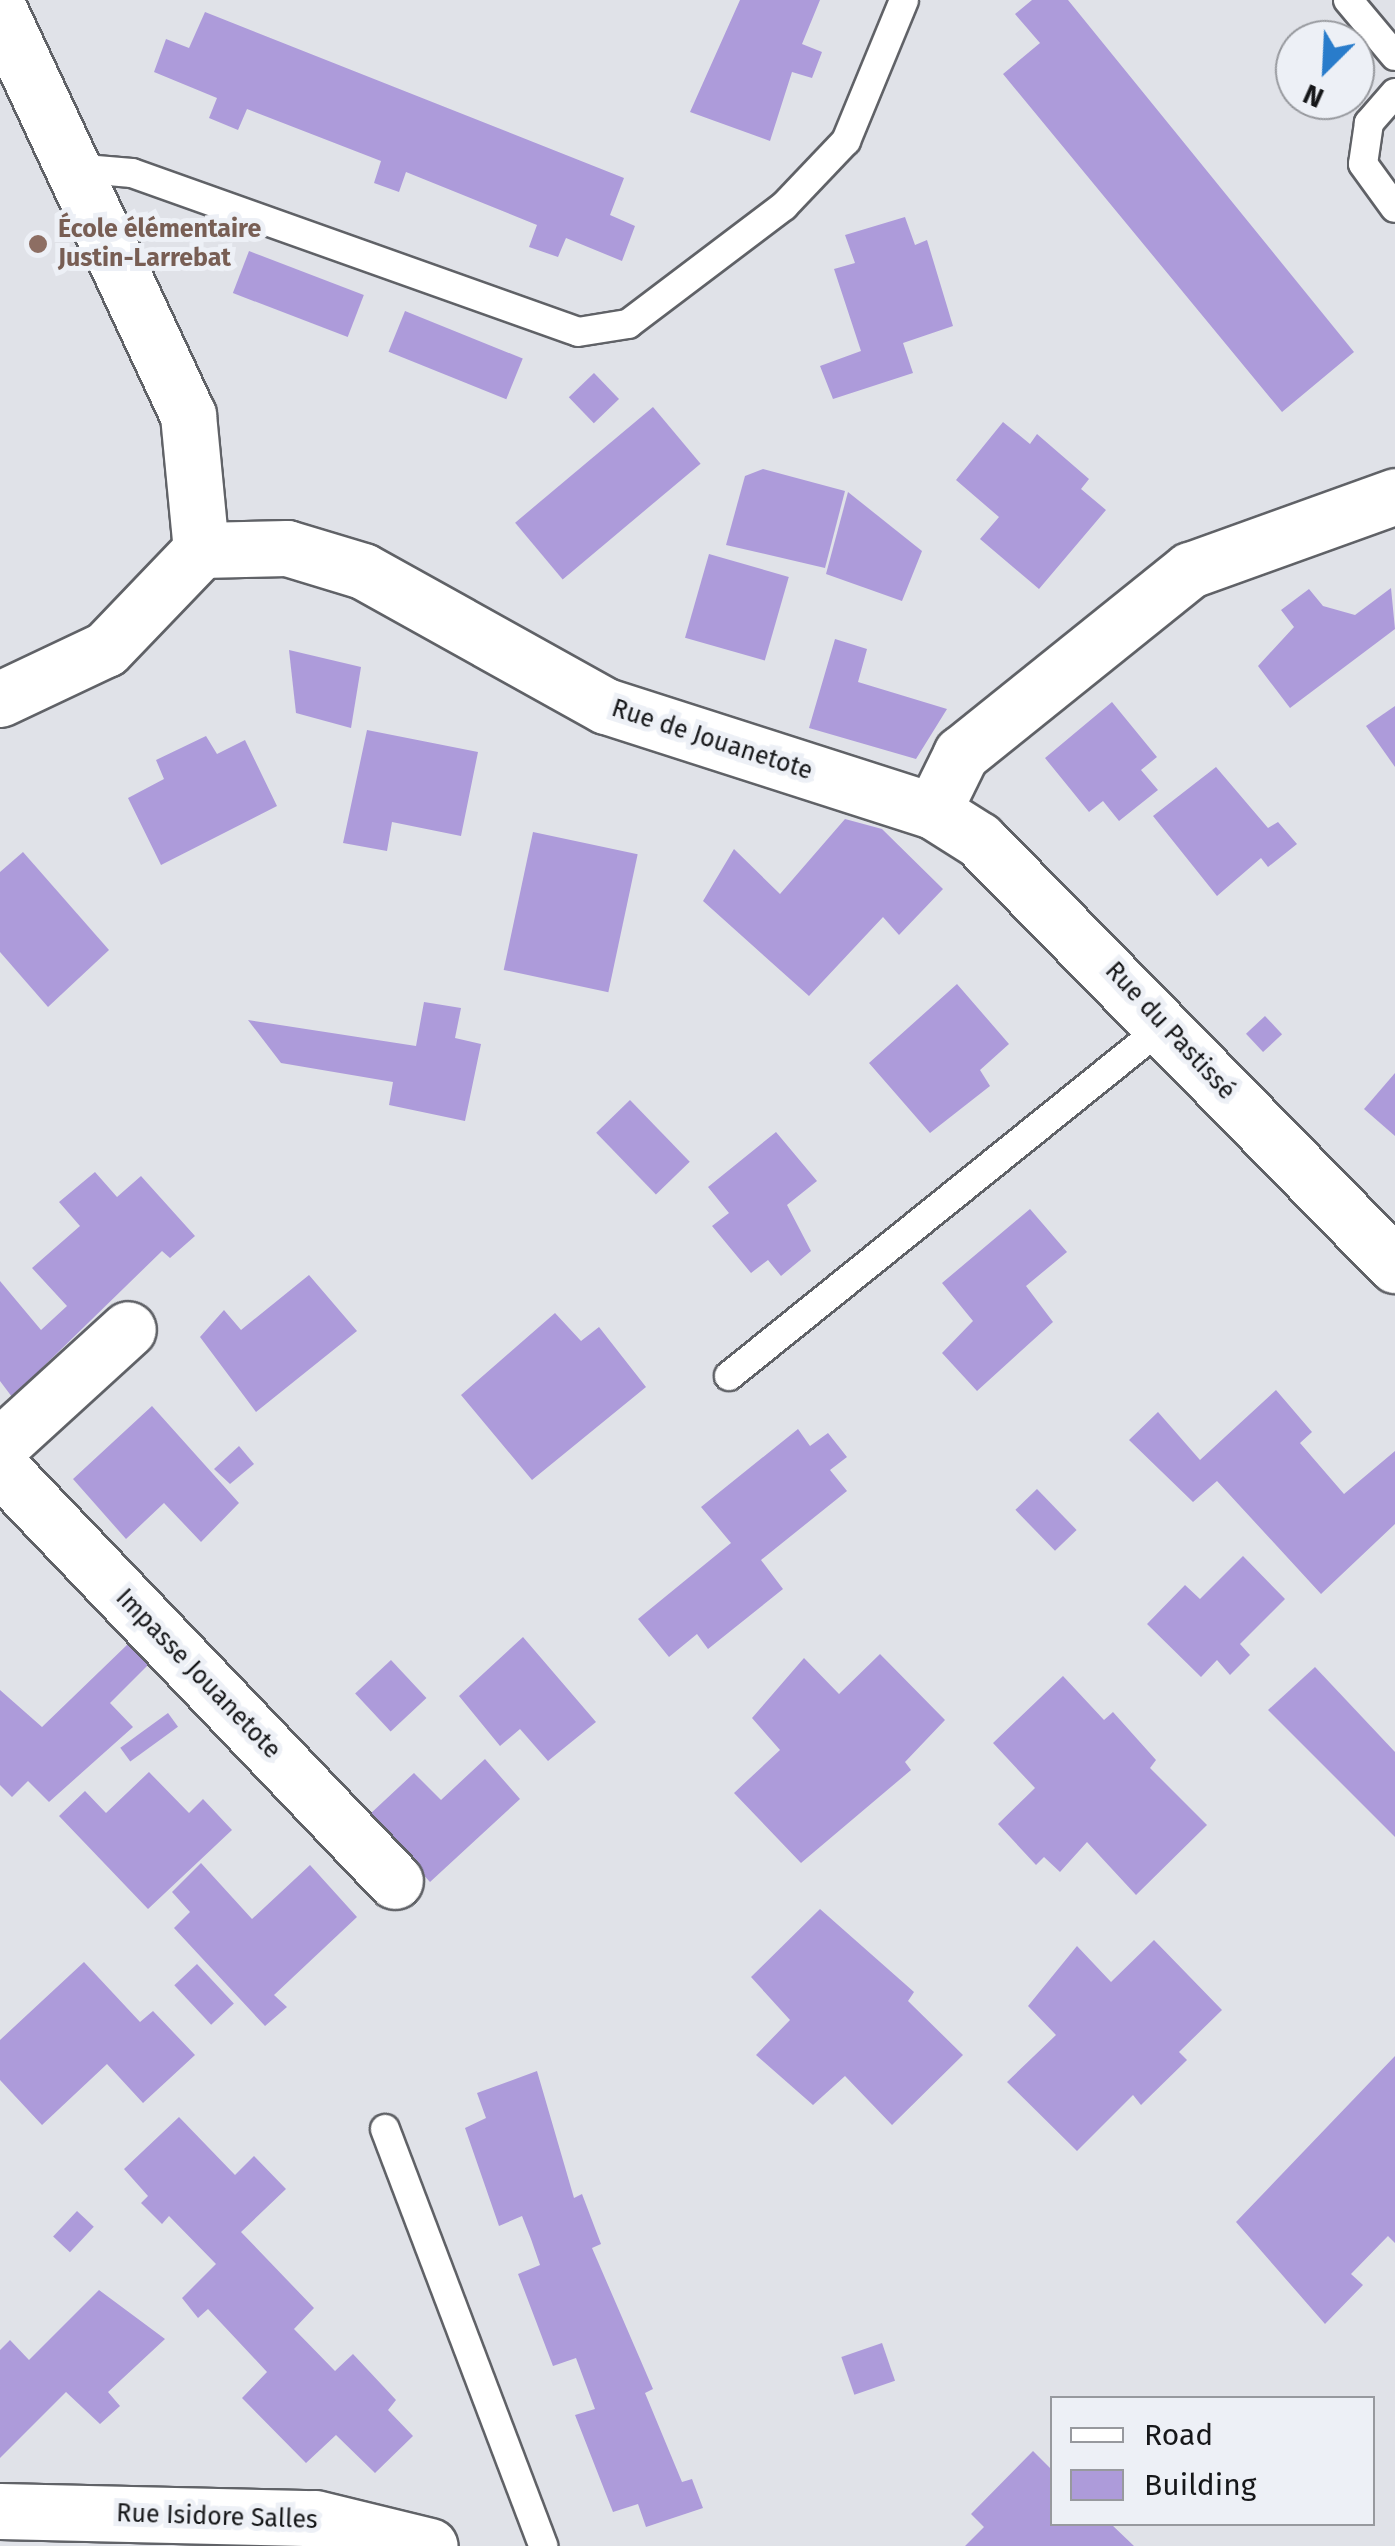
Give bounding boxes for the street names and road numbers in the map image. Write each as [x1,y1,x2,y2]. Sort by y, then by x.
street label: Rue de Jouanetote [608,693,816,787]
street label: Rue du Pastissé [1099,956,1241,1106]
street label: Impasse Jouanetote [109,1583,287,1765]
street label: Rue Isidore Salles [116,2498,318,2536]

